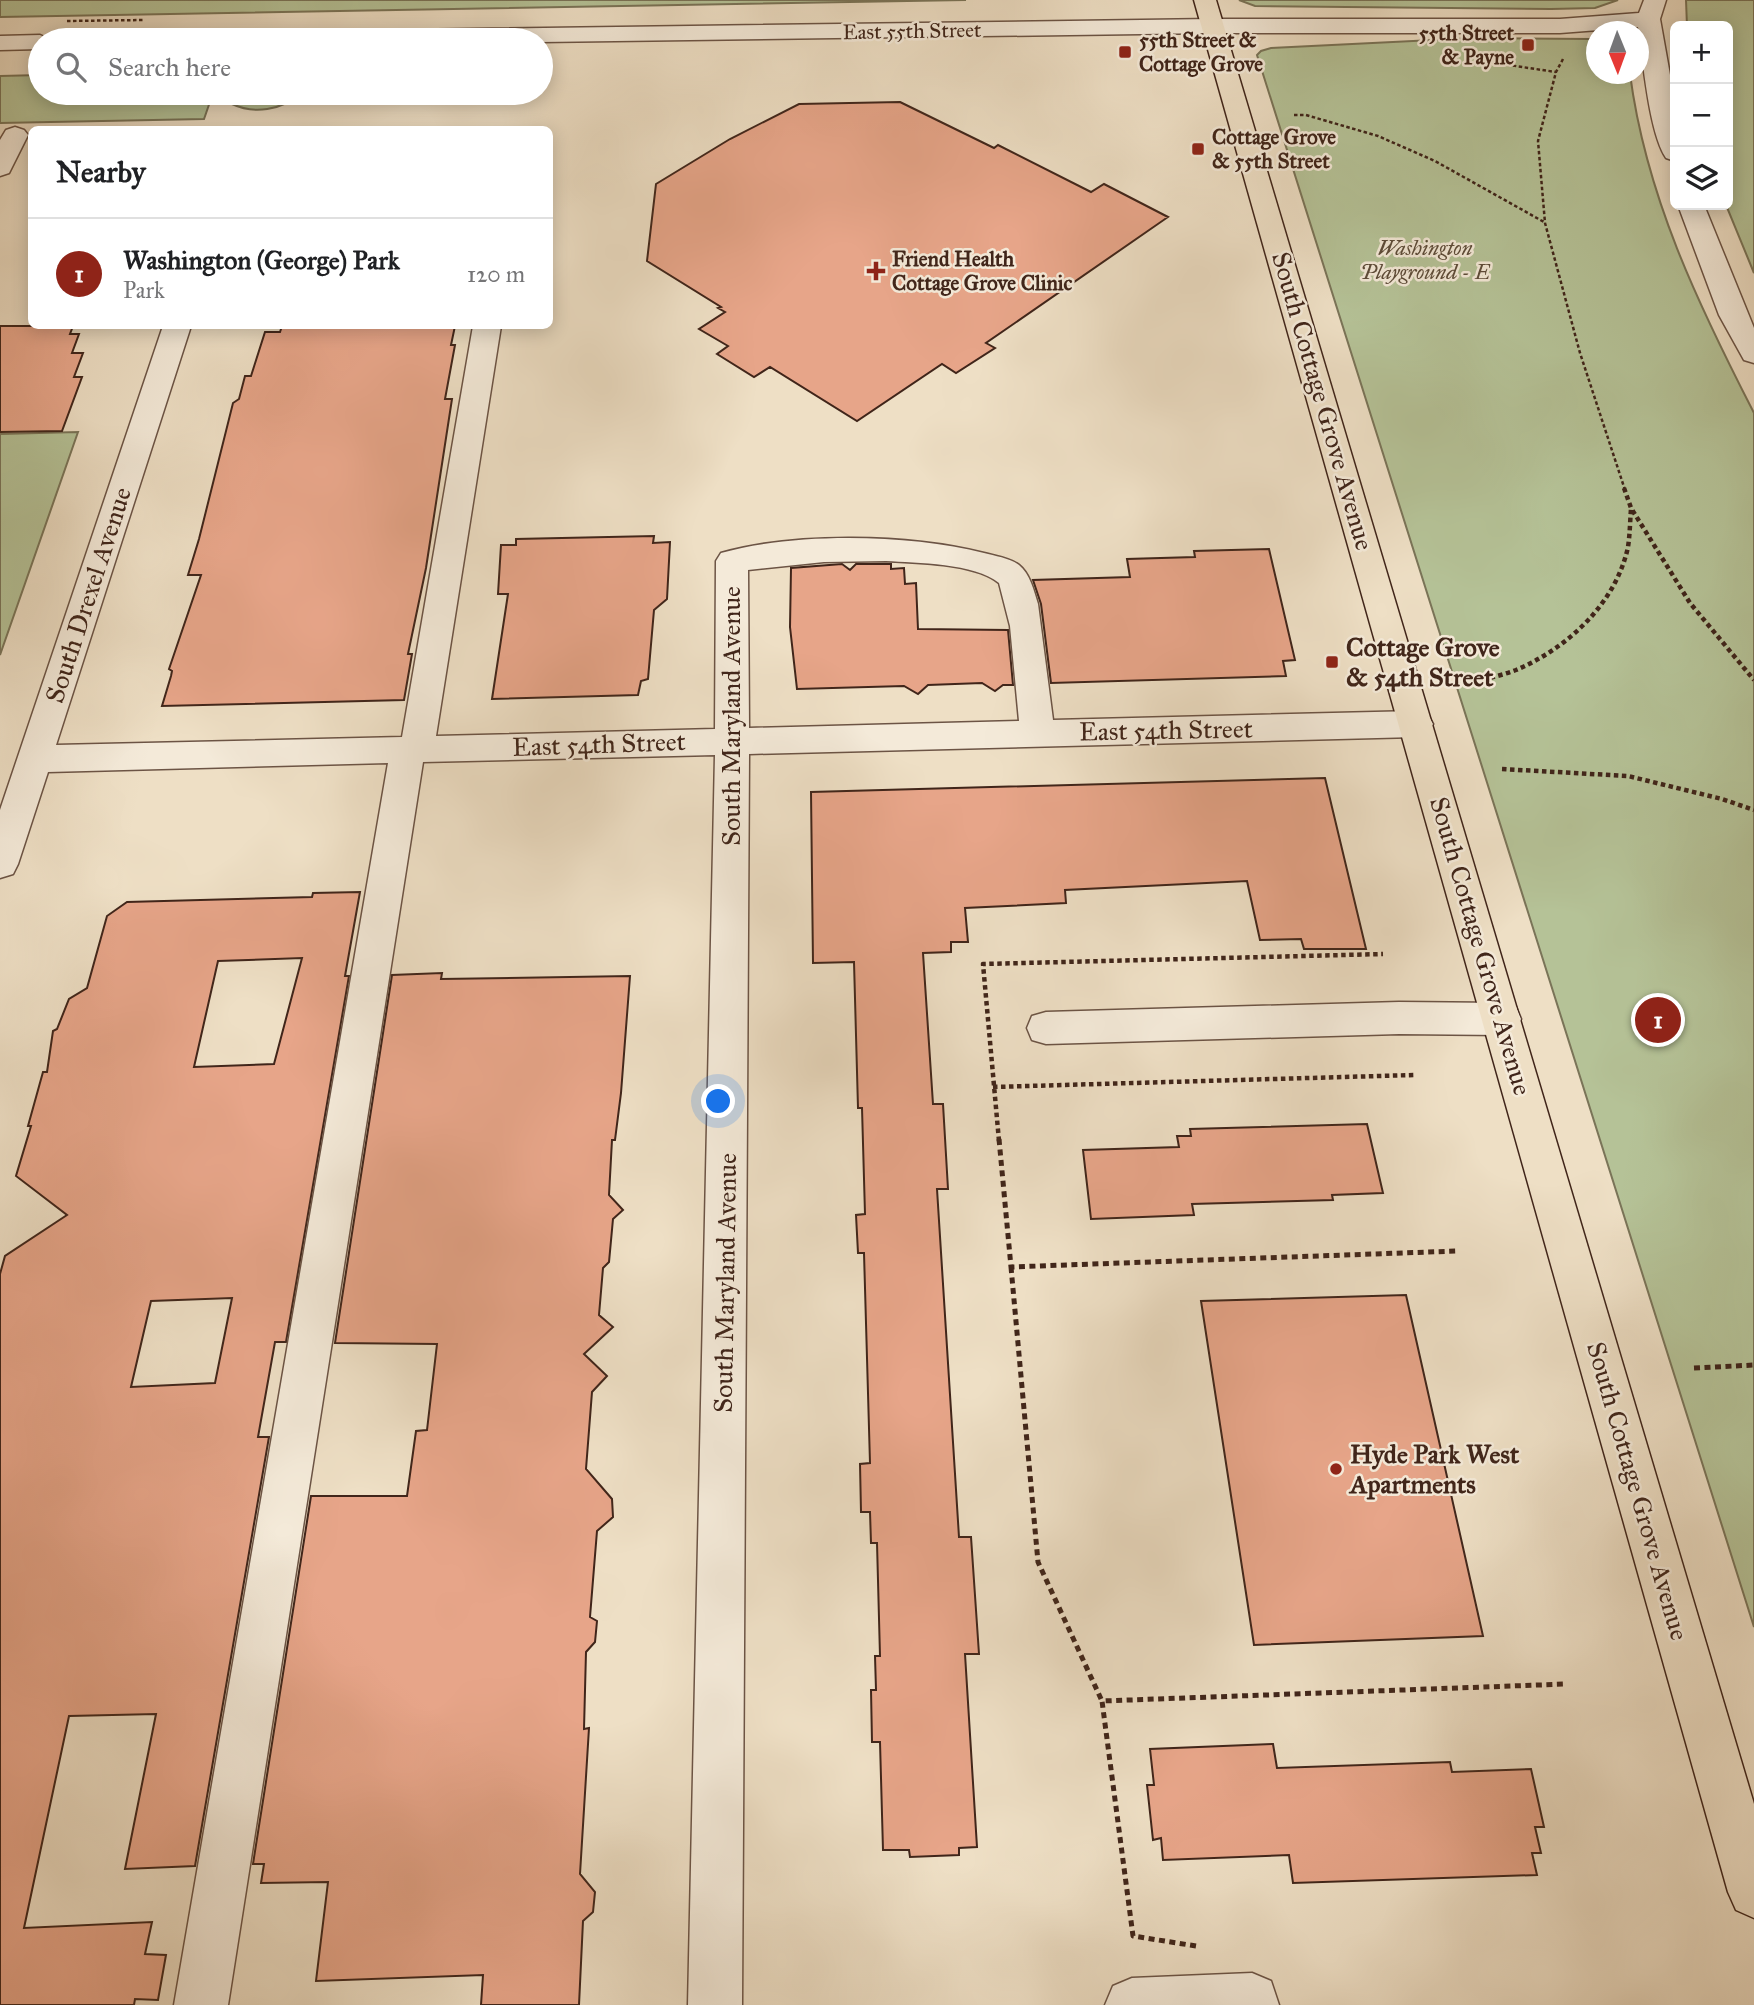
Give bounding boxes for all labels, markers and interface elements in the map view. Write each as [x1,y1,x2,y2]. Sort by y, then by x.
street label: East 55th Street [842,17,982,45]
place label: 55th Street & Payne [1419,20,1515,70]
north arrow [1586,21,1649,84]
map controls [1670,21,1733,210]
button: + [1670,21,1733,84]
place label: 55th Street & Cottage Grove [1139,27,1263,77]
search box [28,28,553,105]
marker: 55th Street & Payne [1520,37,1536,53]
marker: 55th Street & Cottage Grove [1117,44,1133,60]
icon: search [52,48,90,86]
text: Search here [108,51,231,83]
button: − [1670,84,1733,147]
place label: Cottage Grove & 55th Street [1212,124,1336,174]
marker: Cottage Grove & 55th Street [1190,141,1206,157]
button: layers [1670,147,1733,210]
text: Nearby [56,154,146,190]
park label: Washington Playground - E [1360,235,1491,285]
text: Washington (George) Park [123,244,400,276]
place label: Friend Health Cottage Grove Clinic [892,246,1072,296]
street label: South Cottage Grove Avenue [1265,248,1381,554]
text: 1 [74,260,84,288]
text: 120 m [467,260,525,288]
marker: Friend Health Cottage Grove Clinic [866,261,886,281]
text: Park [123,276,165,304]
street label: South Drexel Avenue [38,483,138,707]
street label: South Maryland Avenue [715,586,747,846]
place label: Cottage Grove & 54th Street [1346,631,1500,693]
marker: Cottage Grove & 54th Street [1324,654,1340,670]
street label: East 54th Street [1079,712,1253,748]
street label: East 54th Street [512,725,686,763]
street label: South Cottage Grove Avenue [1423,793,1539,1099]
pin: 1 [1635,994,1681,1046]
your location [701,1084,735,1118]
street label: South Maryland Avenue [707,1153,743,1413]
street label: South Cottage Grove Avenue [1580,1338,1696,1644]
place label: Hyde Park West Apartments [1348,1438,1520,1500]
marker: Hyde Park West Apartments [1328,1461,1344,1477]

